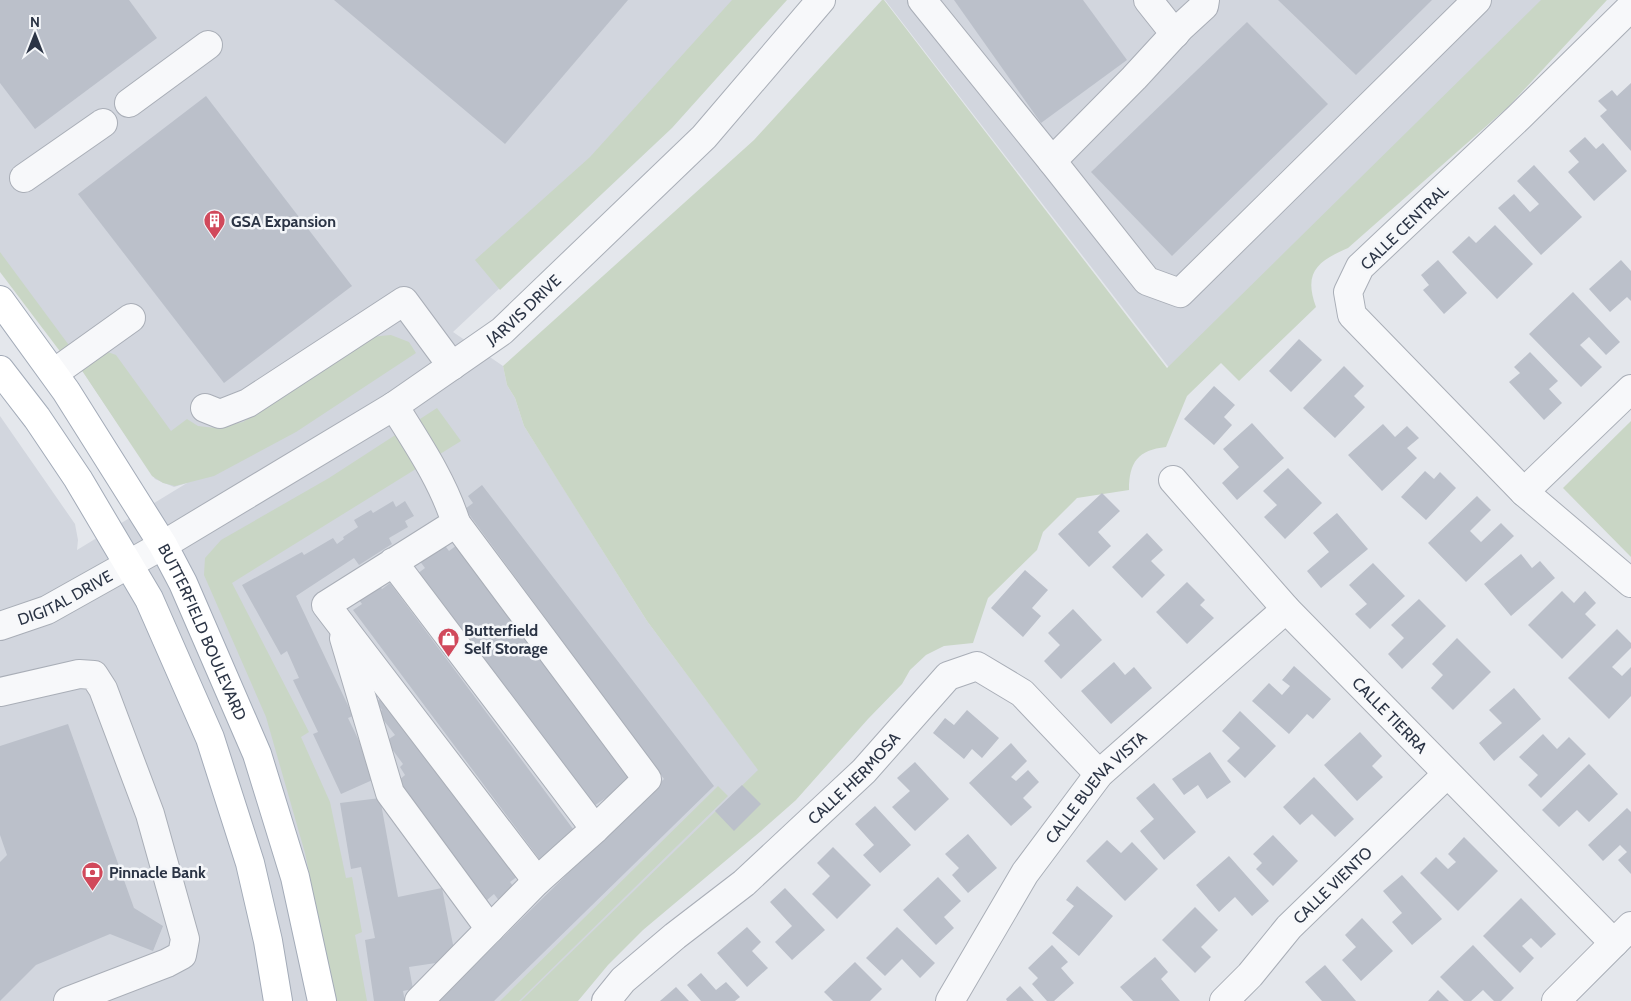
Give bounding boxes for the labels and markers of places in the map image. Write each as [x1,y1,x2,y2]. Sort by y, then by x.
building icon: GSA Expansion [203,209,227,240]
place label: GSA Expansion [231,212,336,231]
place label: Butterfield Self Storage [464,621,548,658]
shop icon: Butterfield Self Storage [436,627,460,658]
bank icon: Pinnacle Bank [81,860,105,891]
place label: Pinnacle Bank [109,863,206,882]

